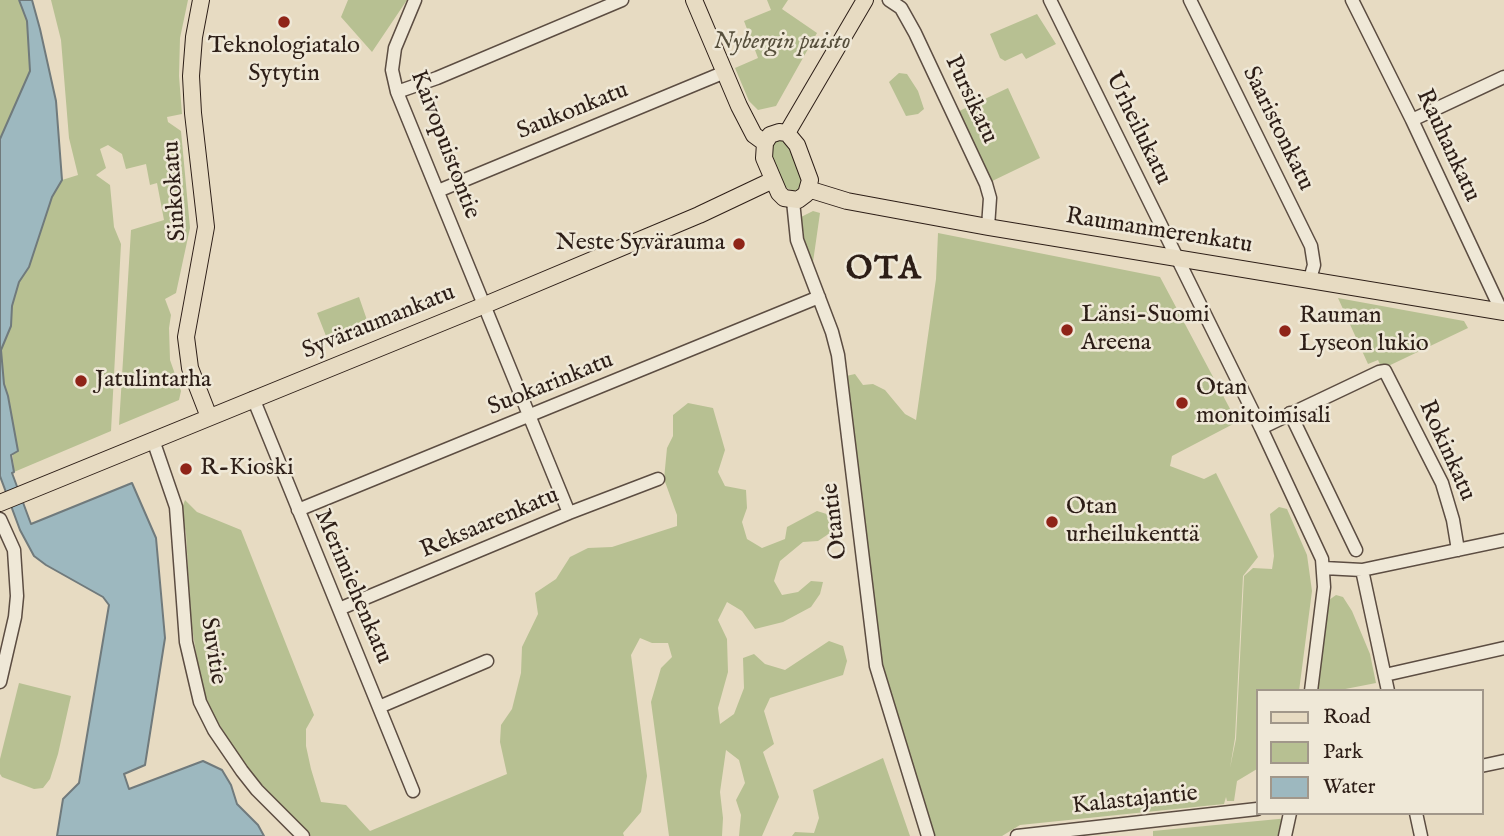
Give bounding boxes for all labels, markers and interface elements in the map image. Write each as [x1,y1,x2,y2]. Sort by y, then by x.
marker: Teknologiatalo Sytytin [276,14,292,30]
park label: Nybergin puisto [714,29,850,57]
place label: Teknologiatalo Sytytin [208,33,360,89]
street label: Pursikatu [937,51,1003,149]
street label: Saaristonkatu [1235,62,1319,196]
street label: Kaivopuistontie [402,67,486,223]
street label: Urheilukatu [1097,68,1177,190]
street label: Saukonkatu [513,77,633,147]
street label: Rauhankatu [1408,85,1486,207]
street label: Sinkokatu [158,140,194,242]
street label: Raumanmerenkatu [1064,203,1254,261]
place label: Neste Syvärauma [556,230,725,258]
marker: Neste Syvärauma [731,236,747,252]
district label: OTA [846,252,922,290]
street label: Syväraumankatu [299,279,459,367]
place label: Länsi-Suomi Areena [1081,302,1210,358]
place label: Rauman Lyseon lukio [1299,303,1429,359]
marker: Länsi-Suomi Areena [1059,322,1075,338]
marker: Rauman Lyseon lukio [1277,323,1293,339]
street label: Suokarinkatu [484,347,618,423]
place label: Jatulintarha [95,367,211,395]
marker: Jatulintarha [73,373,89,389]
place label: Otan monitoimisali [1196,375,1331,431]
marker: Otan monitoimisali [1174,395,1190,411]
street label: Rokinkatu [1411,396,1481,506]
place label: R-Kioski [200,455,294,483]
marker: R-Kioski [178,461,194,477]
street label: Otantie [817,481,855,561]
street label: Reksaarenkatu [416,482,564,566]
place label: Otan urheilukenttä [1066,494,1199,550]
street label: Merimiehenkatu [307,505,397,669]
marker: Otan urheilukenttä [1044,514,1060,530]
street label: Suvitie [193,615,231,687]
legend [1256,689,1483,815]
text: Road [1323,704,1370,731]
text: Park [1323,739,1363,766]
text: Water [1323,774,1375,801]
street label: Kalastajantie [1071,780,1199,822]

